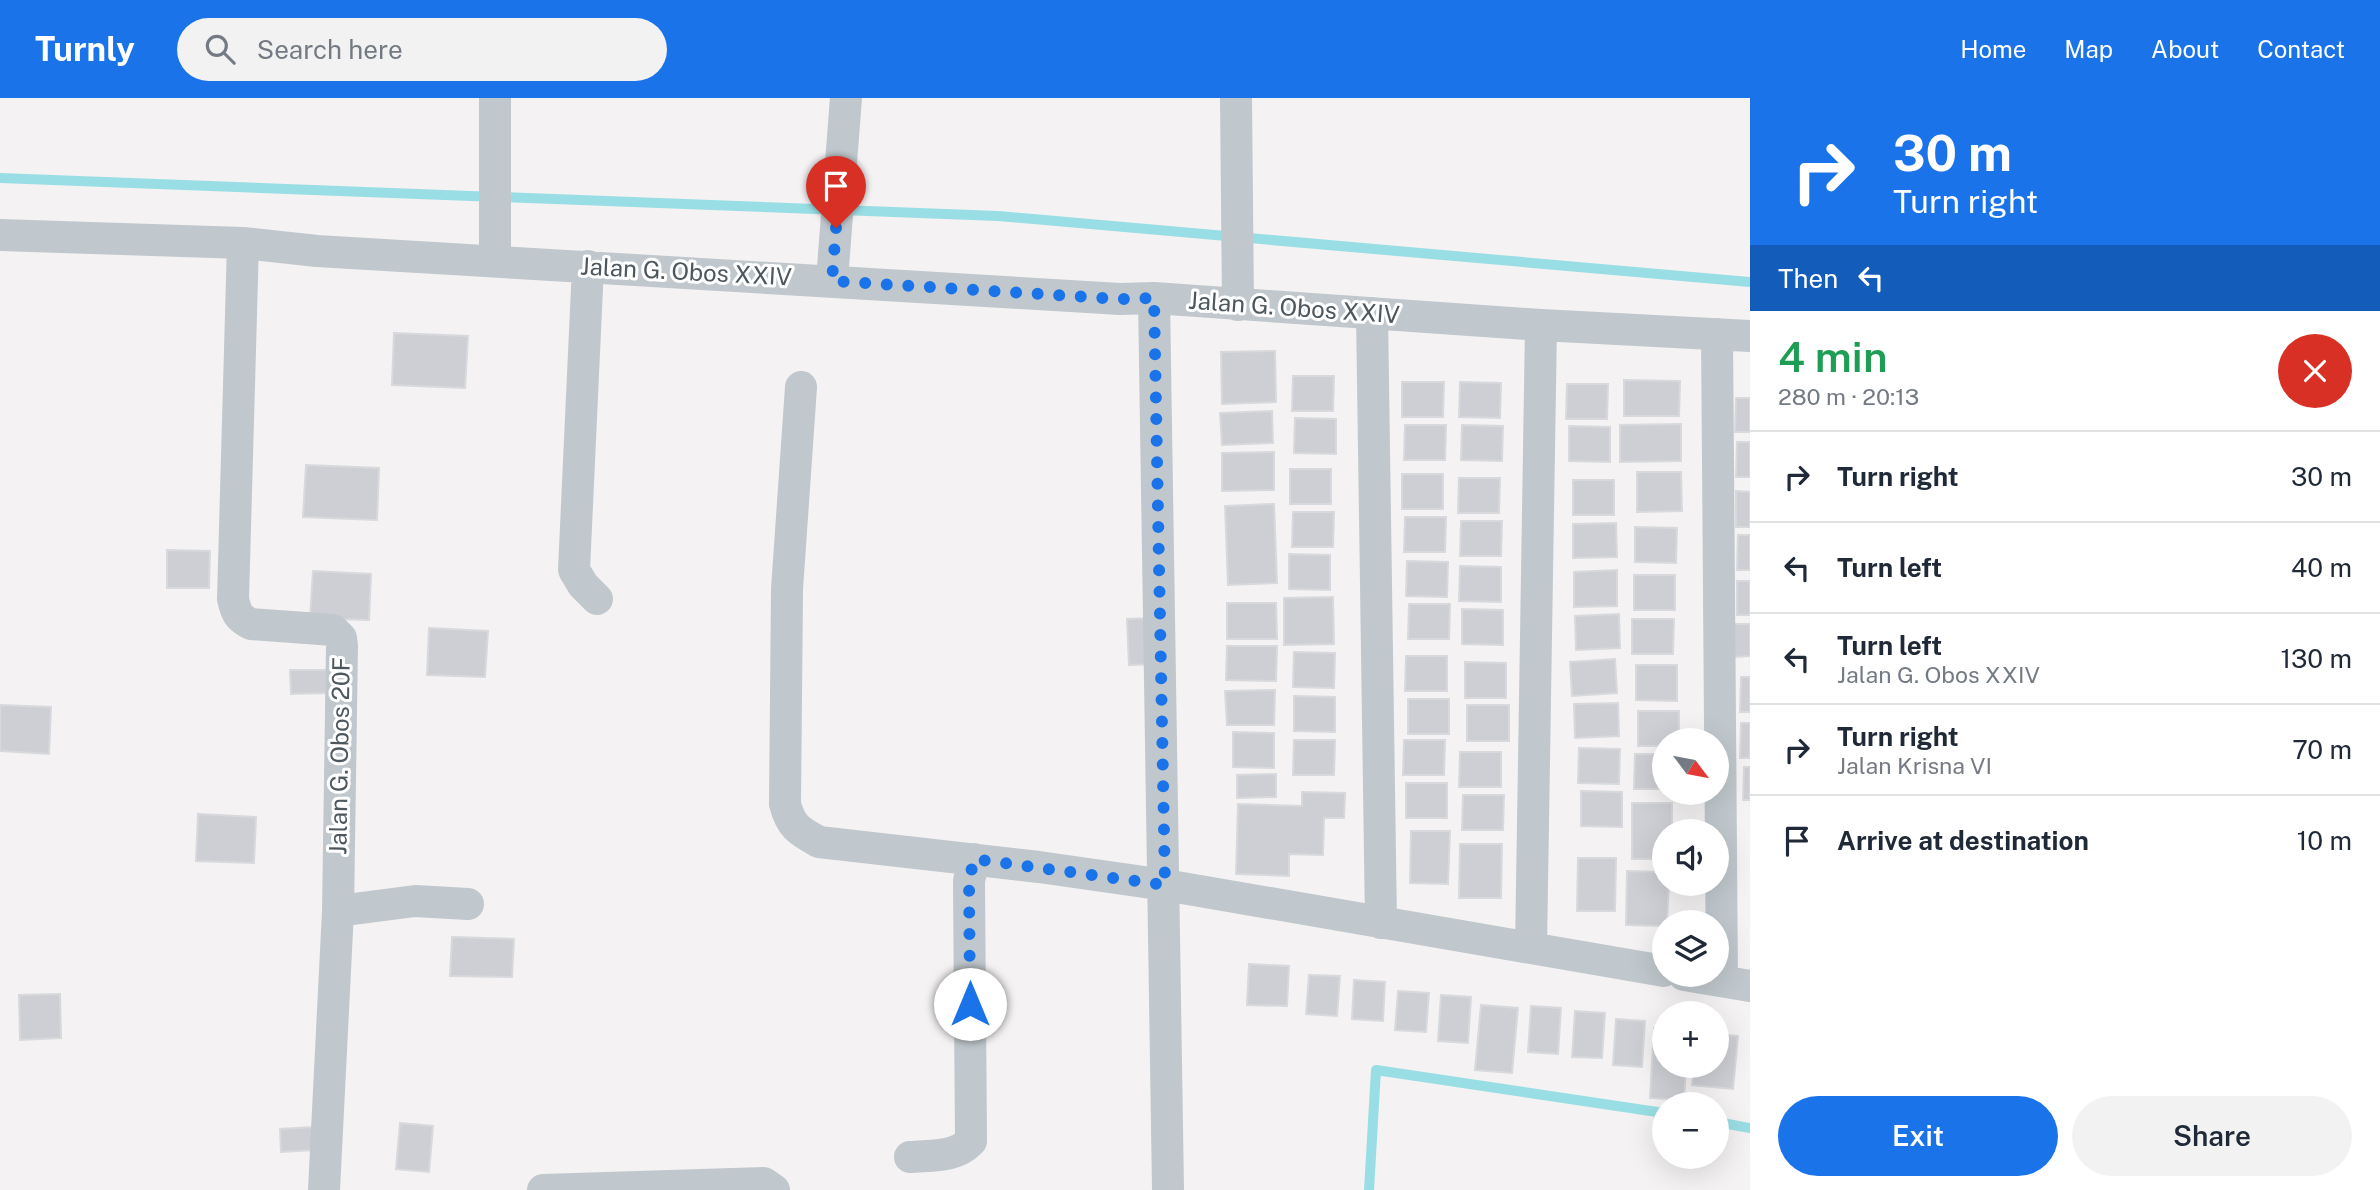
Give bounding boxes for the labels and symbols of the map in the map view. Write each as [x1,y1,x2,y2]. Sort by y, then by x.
pin [806,156,866,228]
street label: Jalan G. Obos XXIV [580,251,792,291]
street label: Jalan G. Obos XXIV [1187,286,1401,328]
street label: Jalan G. Obos 20F [323,657,355,855]
north arrow [1652,728,1729,805]
position arrow [933,967,1007,1041]

